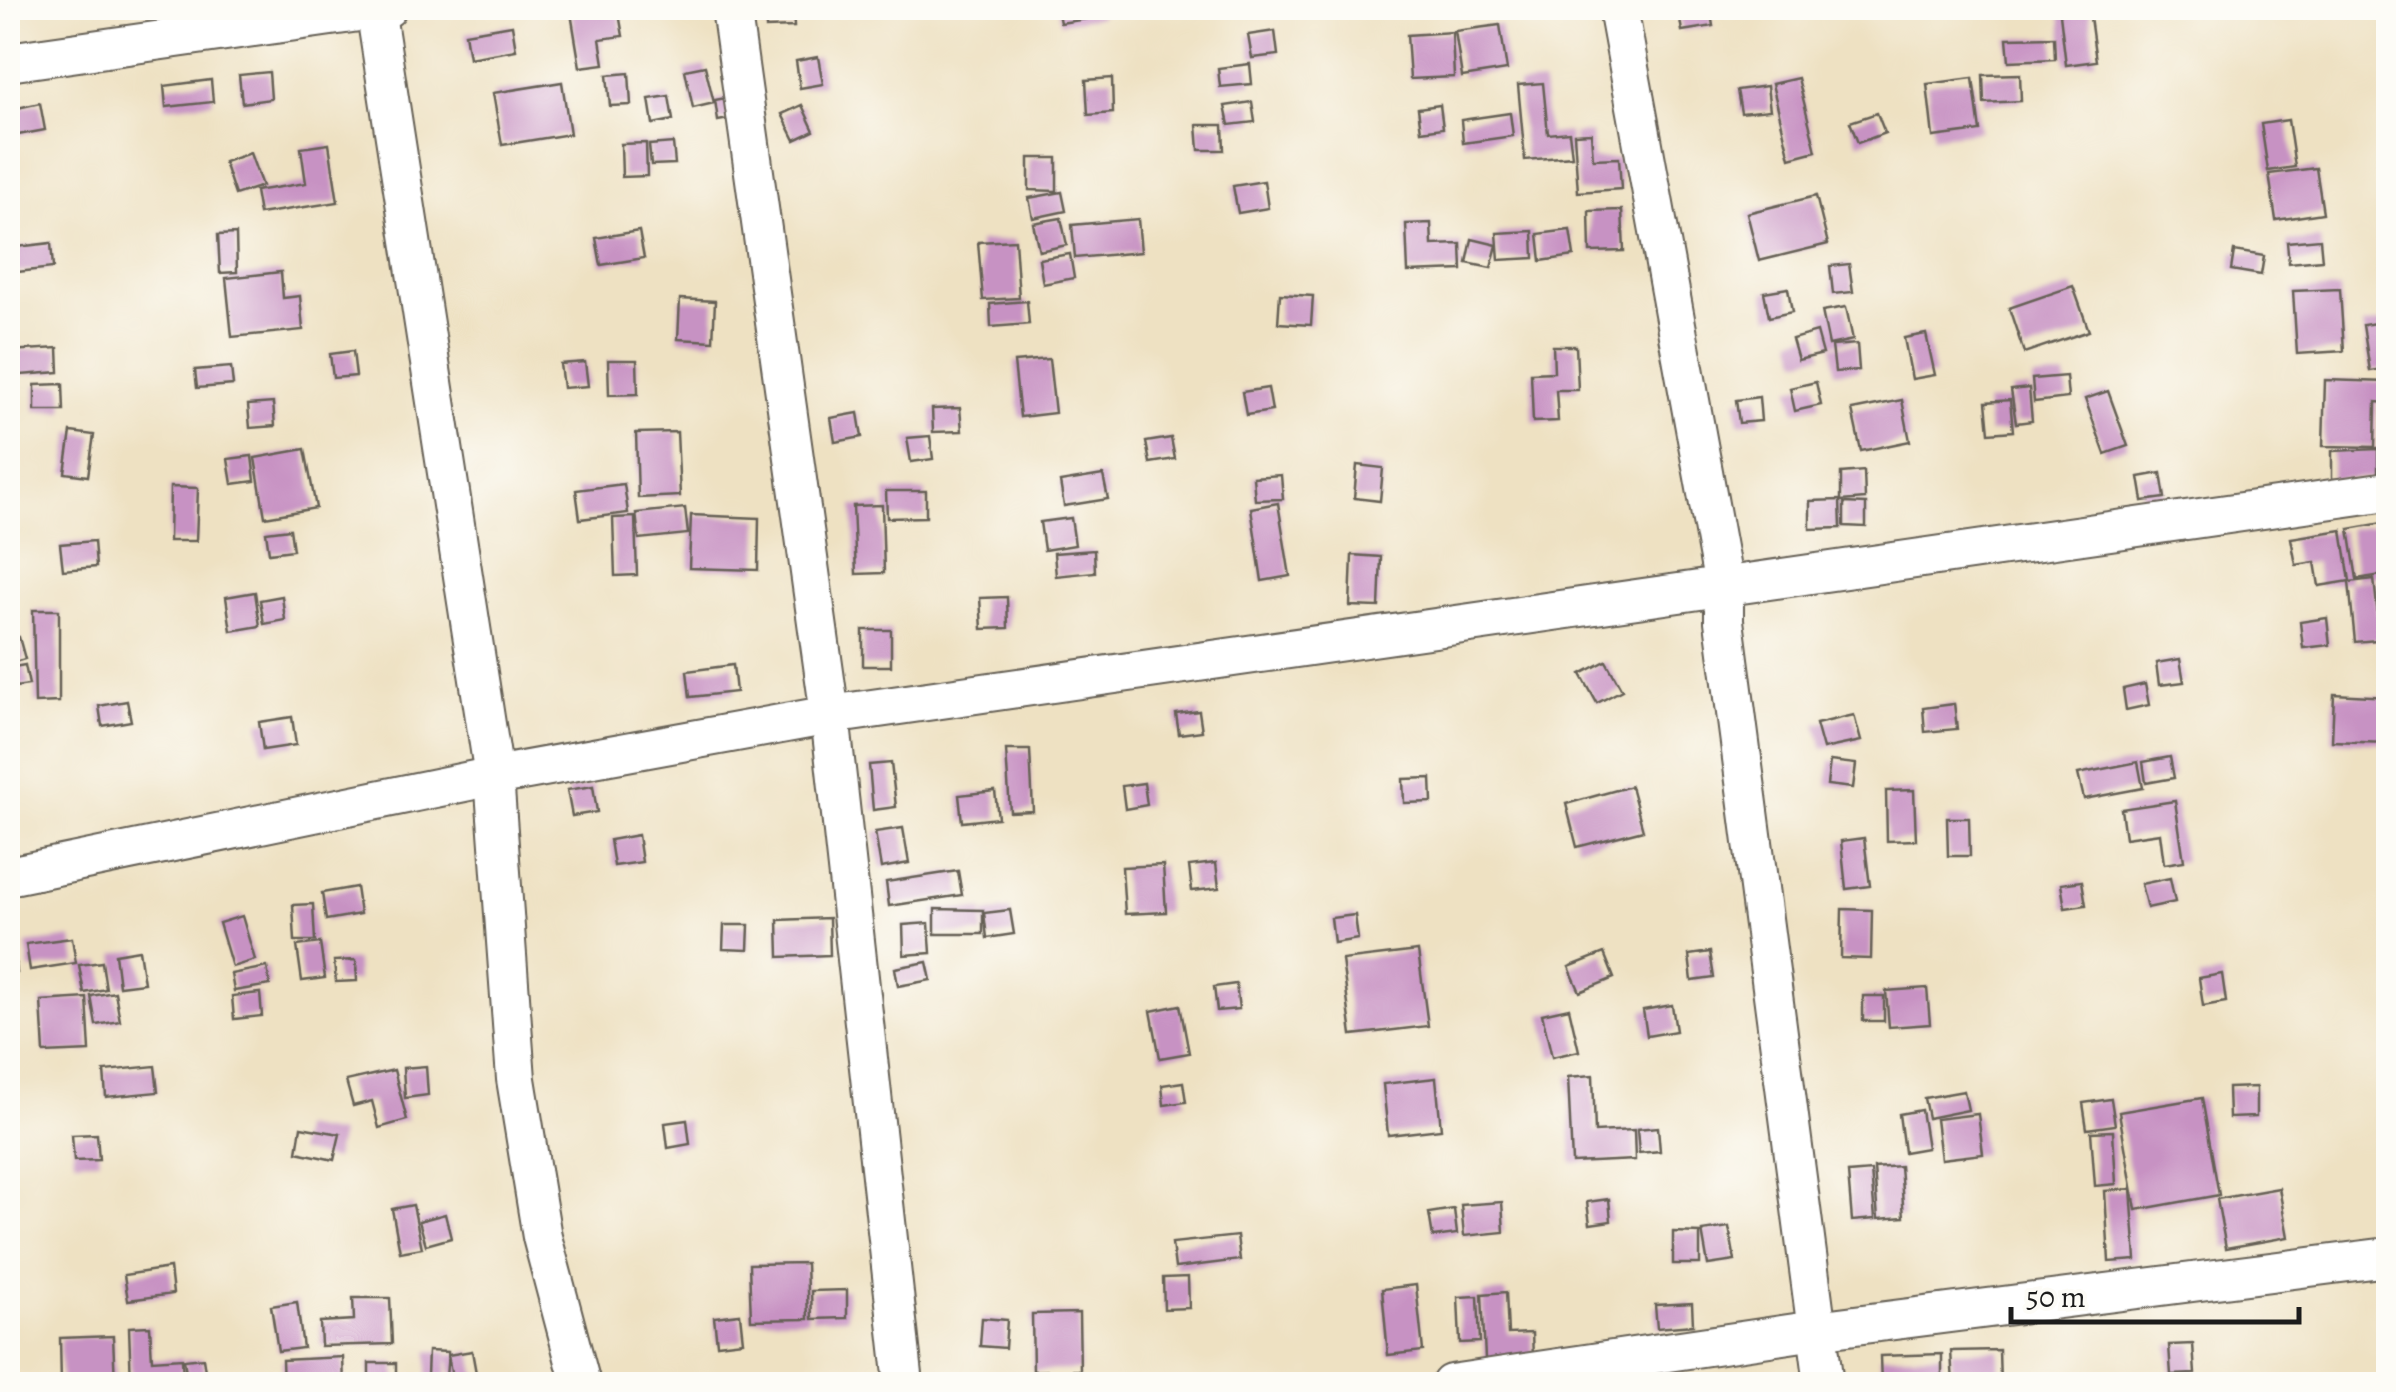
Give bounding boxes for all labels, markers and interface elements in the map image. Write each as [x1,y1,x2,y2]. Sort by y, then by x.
scale bar [2011,1262,2298,1324]
text: 50 m [2026,1277,2086,1317]

